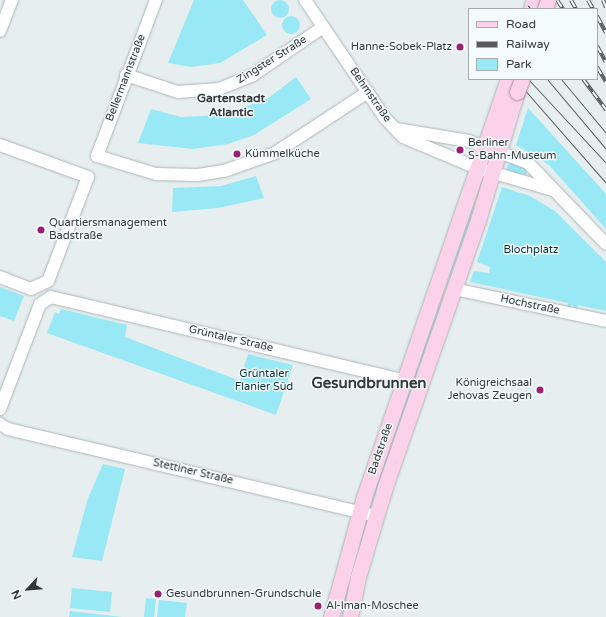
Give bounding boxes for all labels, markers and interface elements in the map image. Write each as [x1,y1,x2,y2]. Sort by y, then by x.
legend [468,8,598,80]
text: Road [506,17,536,31]
street label: Bellermannstraße [103,33,149,123]
street label: Zingster Straße [235,33,309,87]
text: Railway [506,37,550,51]
place label: Hanne-Sobek-Platz [351,40,452,54]
marker: Hanne-Sobek-Platz [455,42,465,52]
text: Park [506,57,532,71]
street label: Behmstraße [346,65,394,125]
district label: Gartenstadt Atlantic [197,92,265,120]
place label: Berliner S-Bahn-Museum [468,137,556,163]
marker: Berliner S-Bahn-Museum [455,145,465,155]
place label: Kümmelküche [245,147,320,161]
marker: Kümmelküche [232,149,242,159]
place label: Quartiersmanagement Badstraße [49,217,167,243]
marker: Quartiersmanagement Badstraße [36,225,46,235]
park label: Blochplatz [504,243,558,257]
street label: Hochstraße [499,292,561,318]
street label: Grüntaler Straße [187,323,275,355]
park label: Grüntaler Flanier Süd [235,368,293,394]
district label: Gesundbrunnen [311,375,427,393]
place label: Königreichsaal Jehovas Zeugen [447,377,532,403]
marker: Königreichsaal Jehovas Zeugen [535,385,545,395]
street label: Badstraße [366,422,396,476]
street label: Stettiner Straße [152,456,234,488]
north arrow [8,569,48,609]
place label: Gesundbrunnen-Grundschule [166,587,321,601]
text: N [9,588,25,601]
marker: Gesundbrunnen-Grundschule [153,589,163,599]
place label: Al-Iman-Moschee [326,599,419,613]
marker: Al-Iman-Moschee [313,601,323,611]

